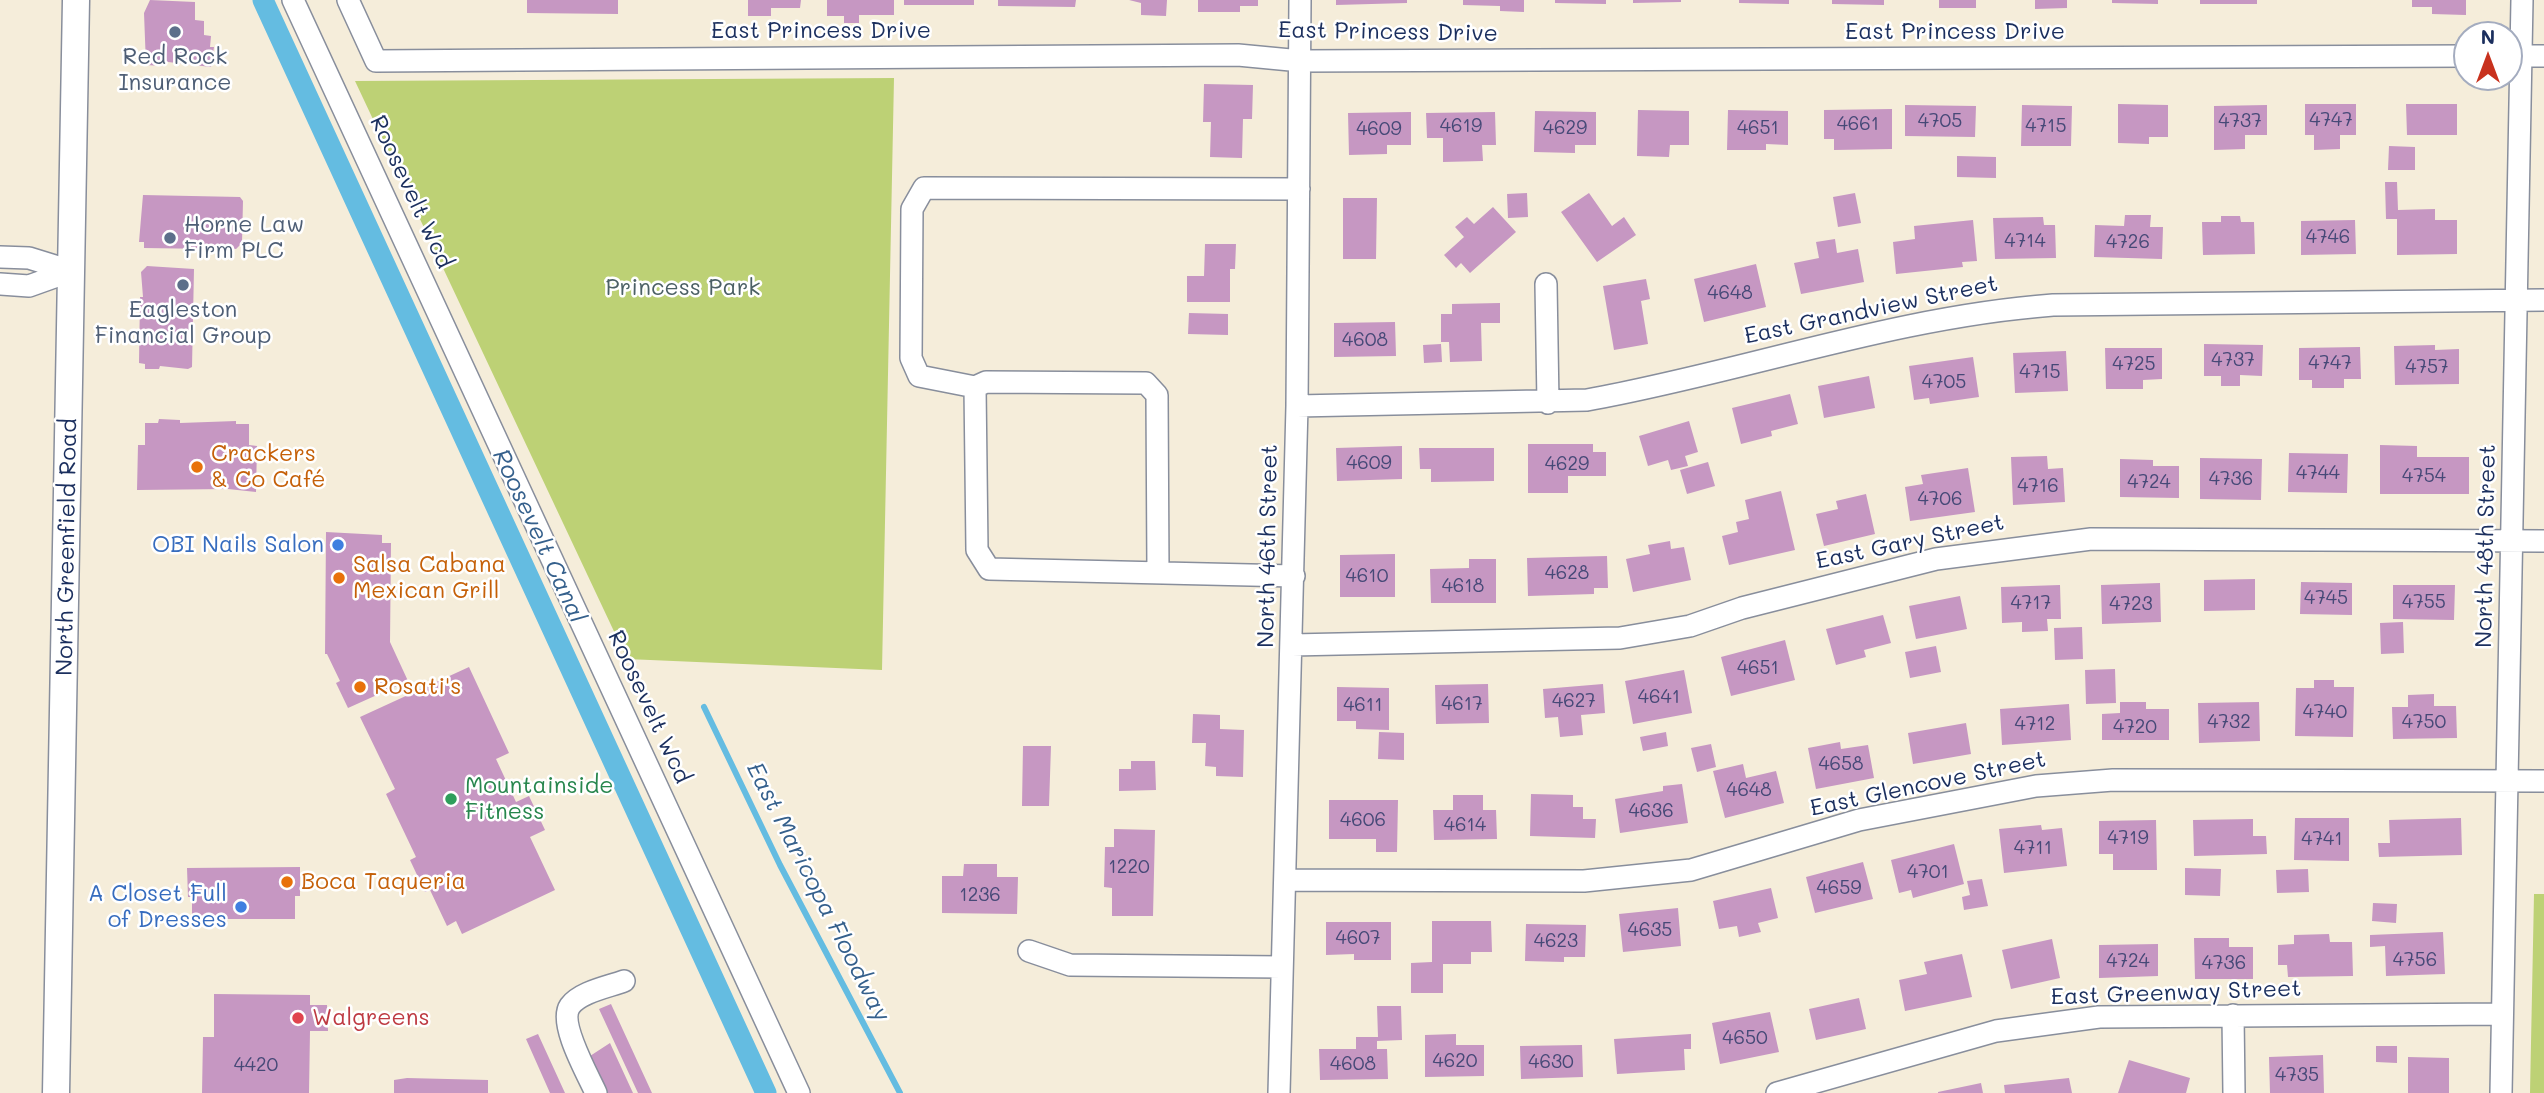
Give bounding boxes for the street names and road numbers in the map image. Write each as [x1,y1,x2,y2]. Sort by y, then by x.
street label: East Princess Drive [1278,16,1498,48]
street label: East Princess Drive [711,17,931,45]
street label: East Princess Drive [1845,18,2065,46]
street label: Roosevelt Wcd [364,111,458,273]
street label: East Grandview Street [1742,270,2000,350]
street label: North Greenfield Road [51,418,83,676]
street label: North 46th Street [1252,444,1284,648]
street label: North 48th Street [2470,444,2502,648]
street label: East Gary Street [1813,509,2007,575]
street label: Roosevelt Wcd [602,626,696,788]
street label: East Glencove Street [1808,746,2048,822]
street label: East Greenway Street [2050,975,2302,1011]

